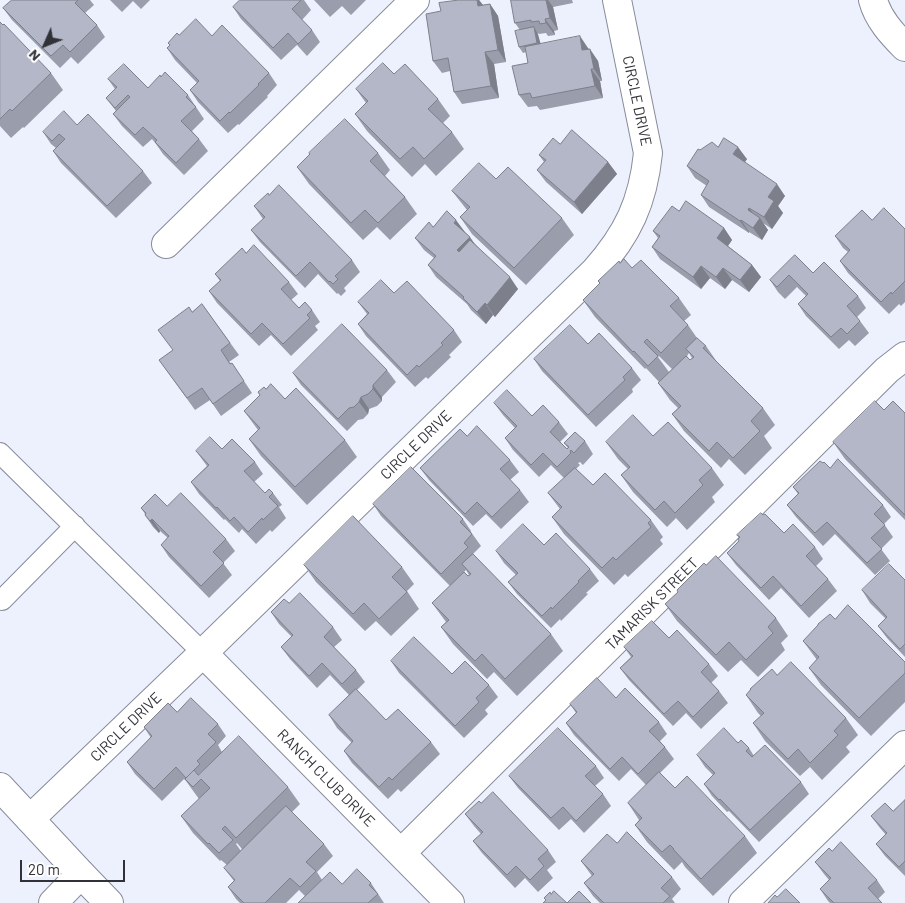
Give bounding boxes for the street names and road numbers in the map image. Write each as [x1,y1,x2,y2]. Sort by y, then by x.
street label: CIRCLE DRIVE [619,54,655,148]
street label: CIRCLE DRIVE [377,407,455,483]
street label: TAMARISK STREET [602,554,702,654]
street label: CIRCLE DRIVE [87,689,165,765]
street label: RANCH CLUB DRIVE [273,725,379,831]

